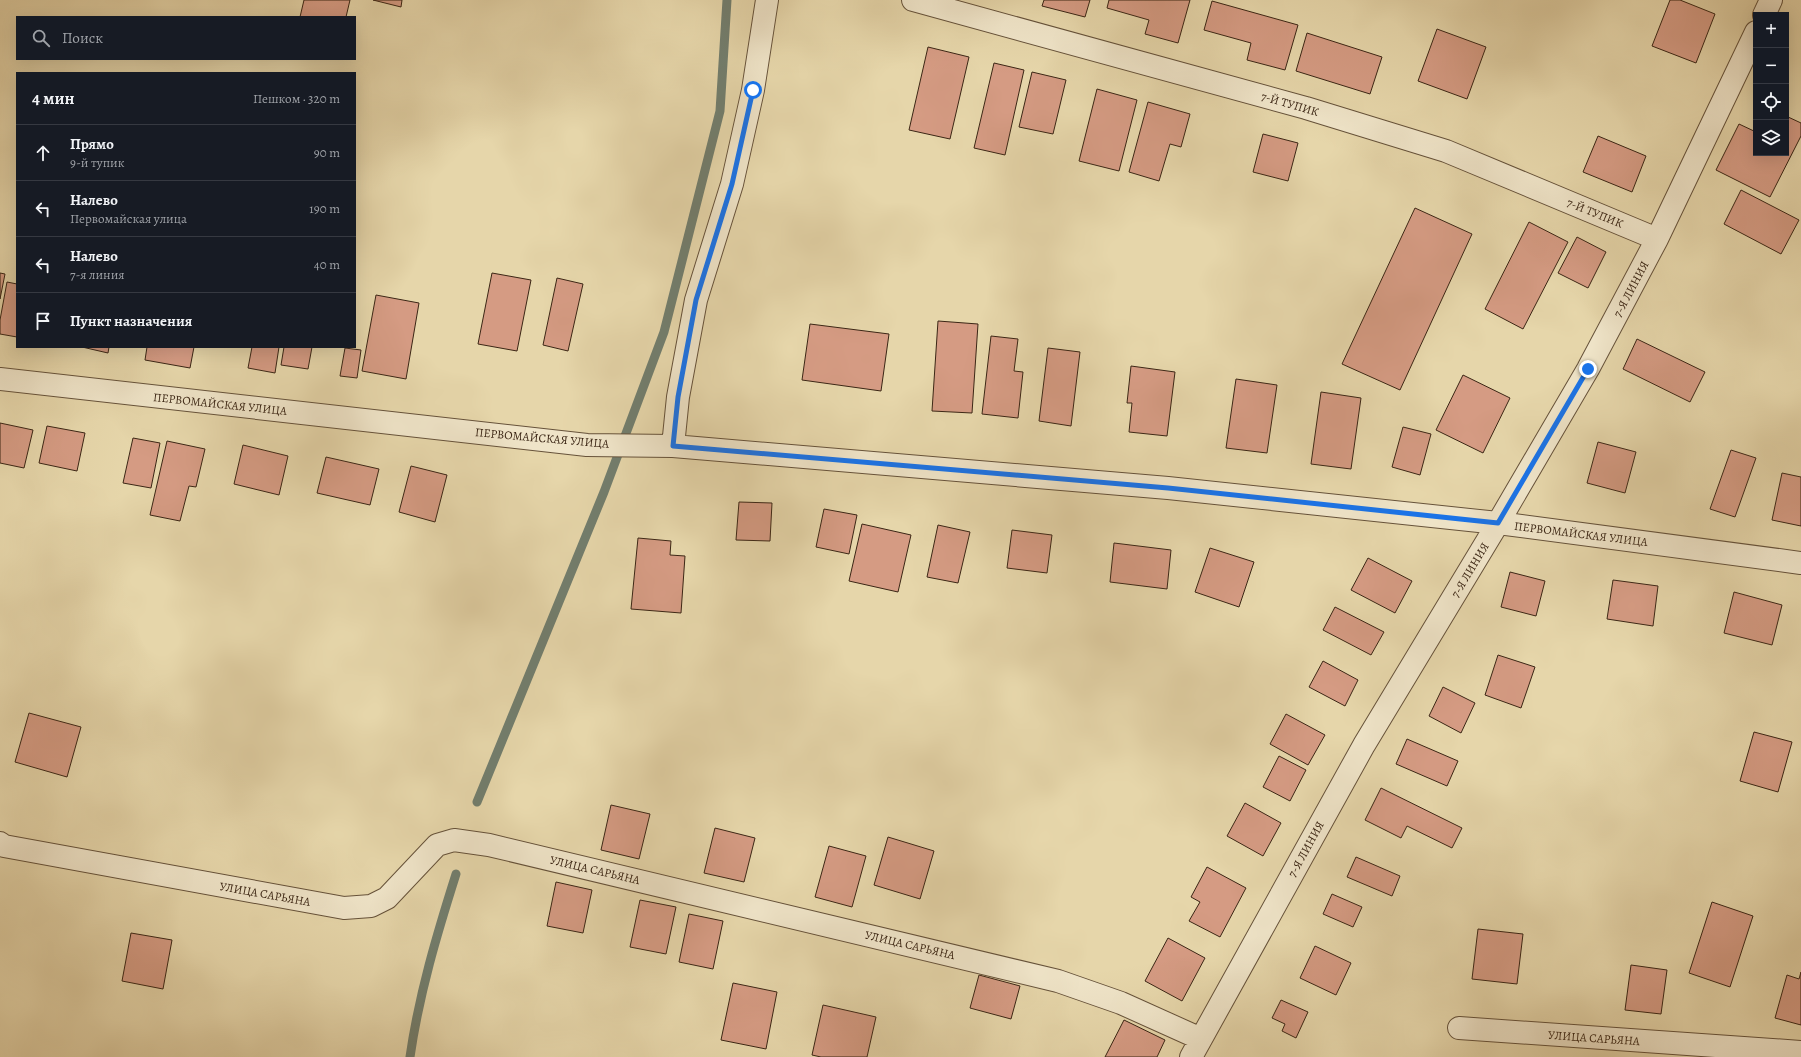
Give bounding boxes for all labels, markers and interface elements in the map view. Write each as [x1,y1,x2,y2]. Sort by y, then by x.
map controls [1753,12,1789,156]
button: + [1753,12,1789,48]
search box [16,16,356,60]
icon: search [30,27,52,49]
text: Поиск [62,28,103,48]
button: − [1753,48,1789,84]
route start [744,81,762,99]
button: locate [1753,84,1789,120]
text: 4 мин [32,87,75,110]
street label: 7-Й ТУПИК [1259,88,1321,120]
text: Пешком · 320 m [253,90,340,107]
button: layers [1753,120,1789,156]
text: Прямо [70,134,114,154]
icon: ahead [32,142,54,164]
text: 90 m [314,144,340,161]
text: 9-й тупик [70,154,124,171]
text: Налево [70,190,118,210]
street label: 7-Й ТУПИК [1564,194,1626,232]
icon: left [32,198,54,220]
text: 190 m [309,200,340,217]
text: Первомайская улица [70,210,187,227]
text: Налево [70,246,118,266]
icon: left [32,254,54,276]
text: 40 m [314,256,340,273]
street label: 7-Я ЛИНИЯ [1609,258,1653,320]
text: 7-я линия [70,266,125,283]
icon: arrive [32,310,54,332]
text: Пункт назначения [70,311,192,331]
route end [1579,360,1597,378]
street label: ПЕРВОМАЙСКАЯ УЛИЦА [152,389,289,419]
street label: ПЕРВОМАЙСКАЯ УЛИЦА [474,424,611,452]
street label: ПЕРВОМАЙСКАЯ УЛИЦА [1513,518,1650,550]
street label: 7-Я ЛИНИЯ [1447,539,1493,601]
street label: 7-Я ЛИНИЯ [1284,818,1328,880]
street label: УЛИЦА САРЬЯНА [548,852,643,888]
street label: УЛИЦА САРЬЯНА [218,878,313,910]
street label: УЛИЦА САРЬЯНА [863,927,958,963]
street label: УЛИЦА САРЬЯНА [1548,1027,1641,1049]

